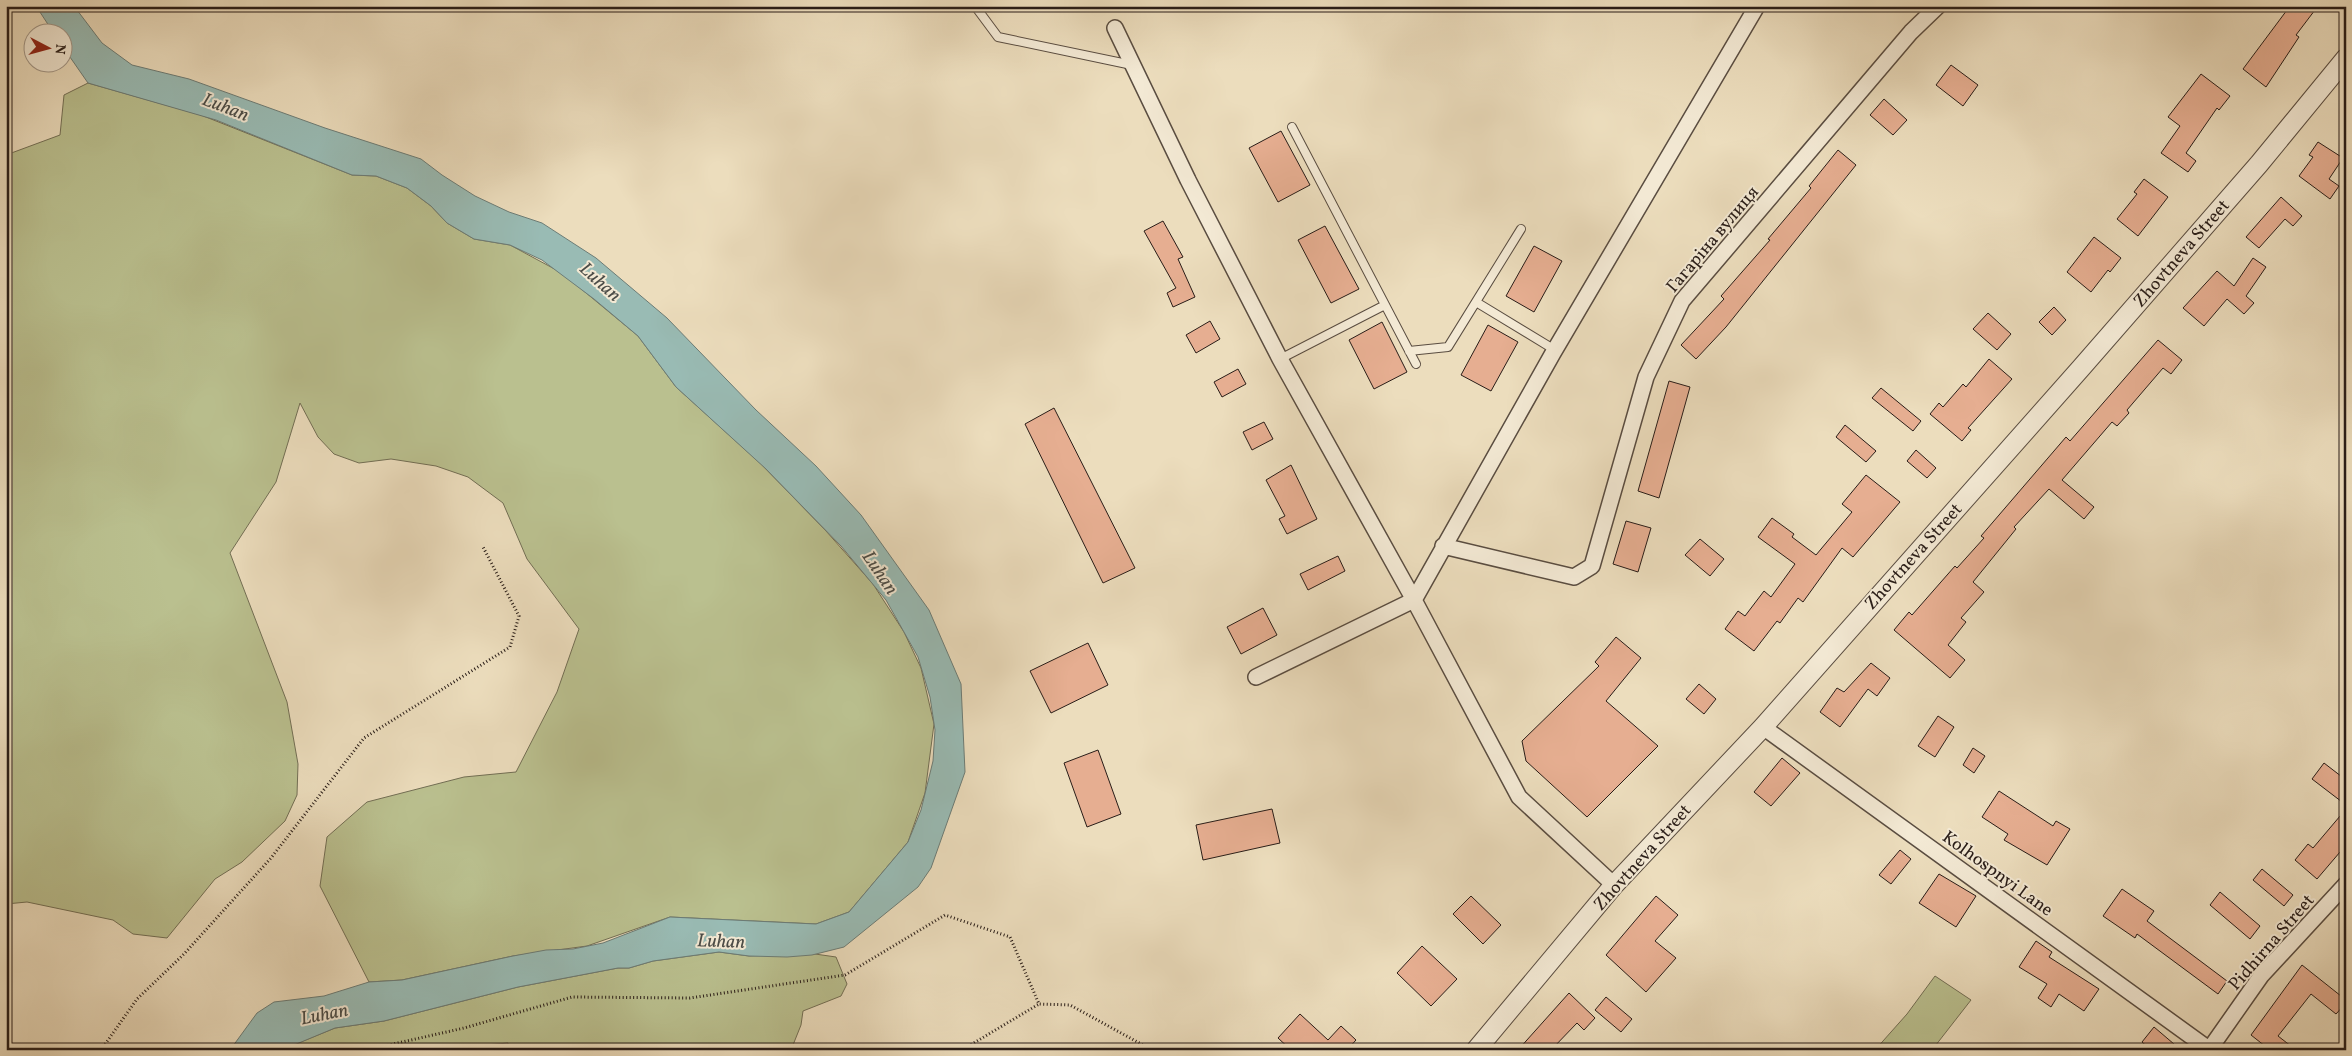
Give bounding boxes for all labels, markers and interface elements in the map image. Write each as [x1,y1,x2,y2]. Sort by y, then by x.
north arrow [22,22,72,72]
text: N [49,43,69,55]
water label: Luhan [198,87,253,129]
street label: Гагаріна вулиця [1661,181,1765,299]
street label: Zhovtneva Street [2128,195,2236,313]
water label: Luhan [573,257,626,308]
street label: Zhovtneva Street [1859,498,1969,616]
water label: Luhan [855,546,904,601]
street label: Zhovtneva Street [1588,799,1698,917]
street label: Kolhospnyi Lane [1937,825,2058,923]
street label: Pidhirna Street [2223,889,2321,997]
water label: Luhan [696,928,746,956]
water label: Luhan [298,998,351,1032]

